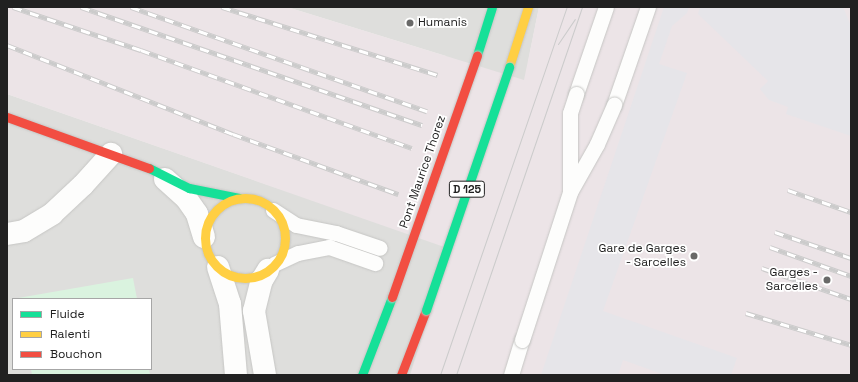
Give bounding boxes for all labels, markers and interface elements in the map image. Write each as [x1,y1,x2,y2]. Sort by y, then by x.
place label: Humanis [418,16,467,30]
marker: Humanis [405,18,415,28]
street label: Pont Maurice Thorez [397,113,449,231]
road number: D 125 [448,180,486,198]
place label: Gare de Garges - Sarcelles [599,242,686,270]
marker: Gare de Garges - Sarcelles [689,251,699,261]
place label: Garges - Sarcelles [766,266,818,294]
marker: Garges - Sarcelles [821,274,833,286]
legend [12,298,152,370]
text: Fluide [50,306,85,322]
text: Ralenti [50,326,90,342]
text: Bouchon [50,346,102,362]

